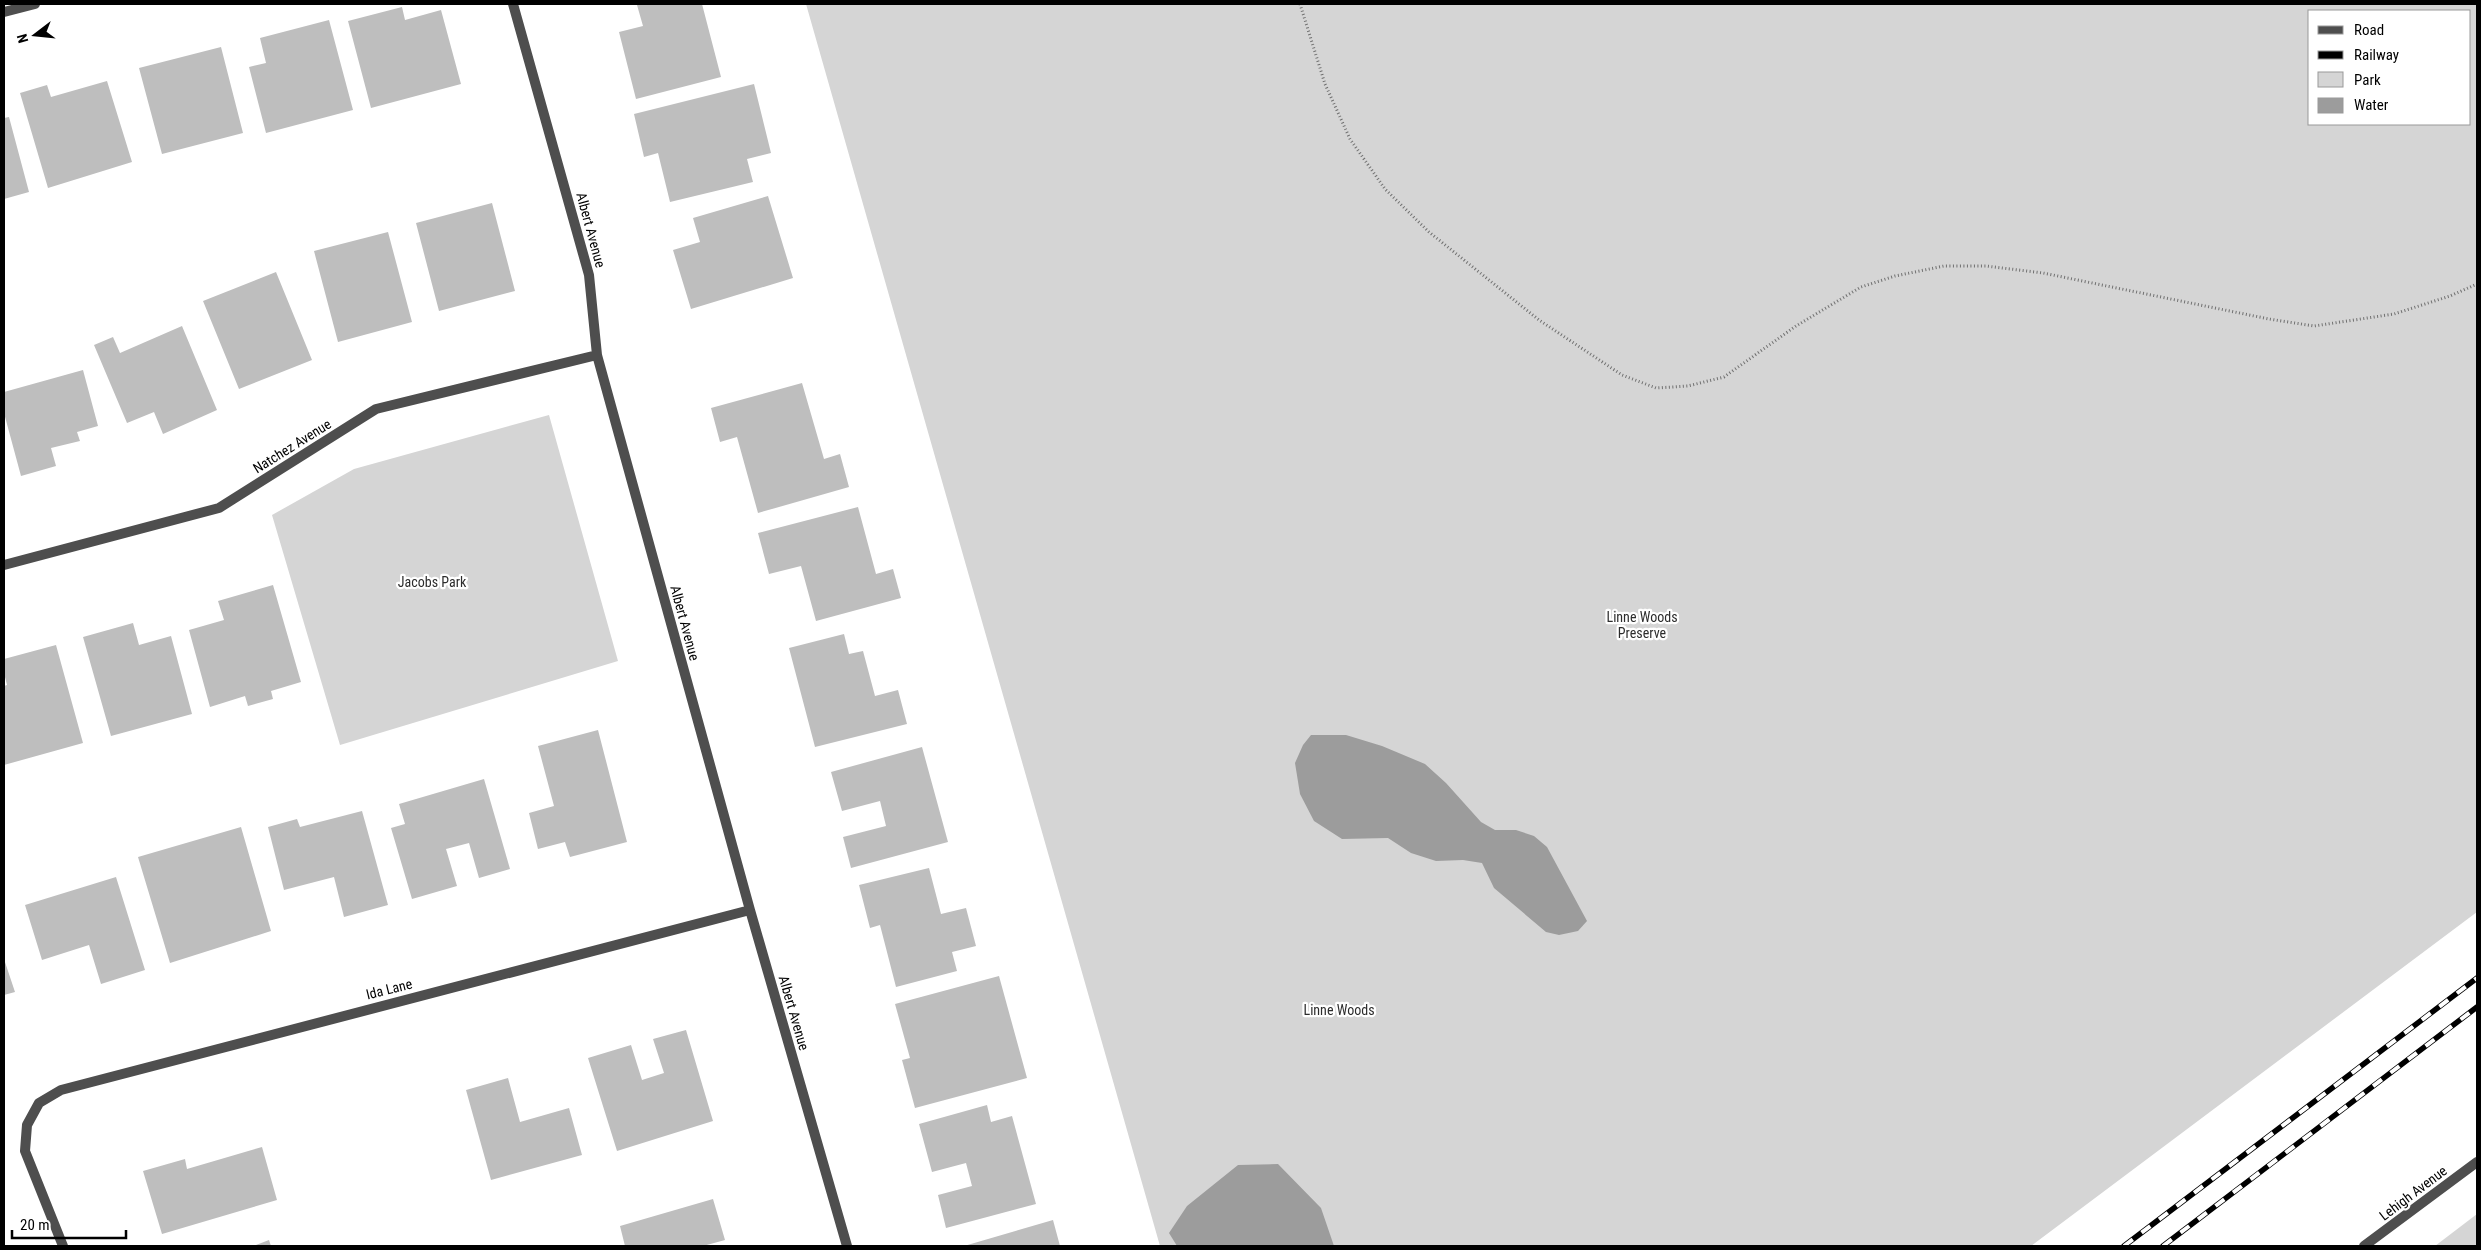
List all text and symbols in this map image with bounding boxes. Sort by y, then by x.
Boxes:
north arrow [10,10,60,60]
legend [2308,10,2471,125]
text: Road [2354,21,2384,39]
text: N [14,32,31,45]
text: Railway [2354,46,2399,64]
text: Park [2354,71,2381,89]
text: Water [2354,96,2389,114]
street label: Albert Avenue [573,191,609,270]
street label: Natchez Avenue [250,415,334,476]
park label: Jacobs Park [398,574,467,590]
street label: Albert Avenue [667,584,703,663]
park label: Linne Woods Preserve [1606,609,1678,641]
street label: Albert Avenue [776,974,812,1053]
street label: Ida Lane [364,975,414,1002]
park label: Linne Woods [1303,1002,1375,1018]
street label: Lehigh Avenue [2376,1162,2450,1224]
scale bar [12,1208,126,1240]
text: 20 m [20,1216,50,1234]

